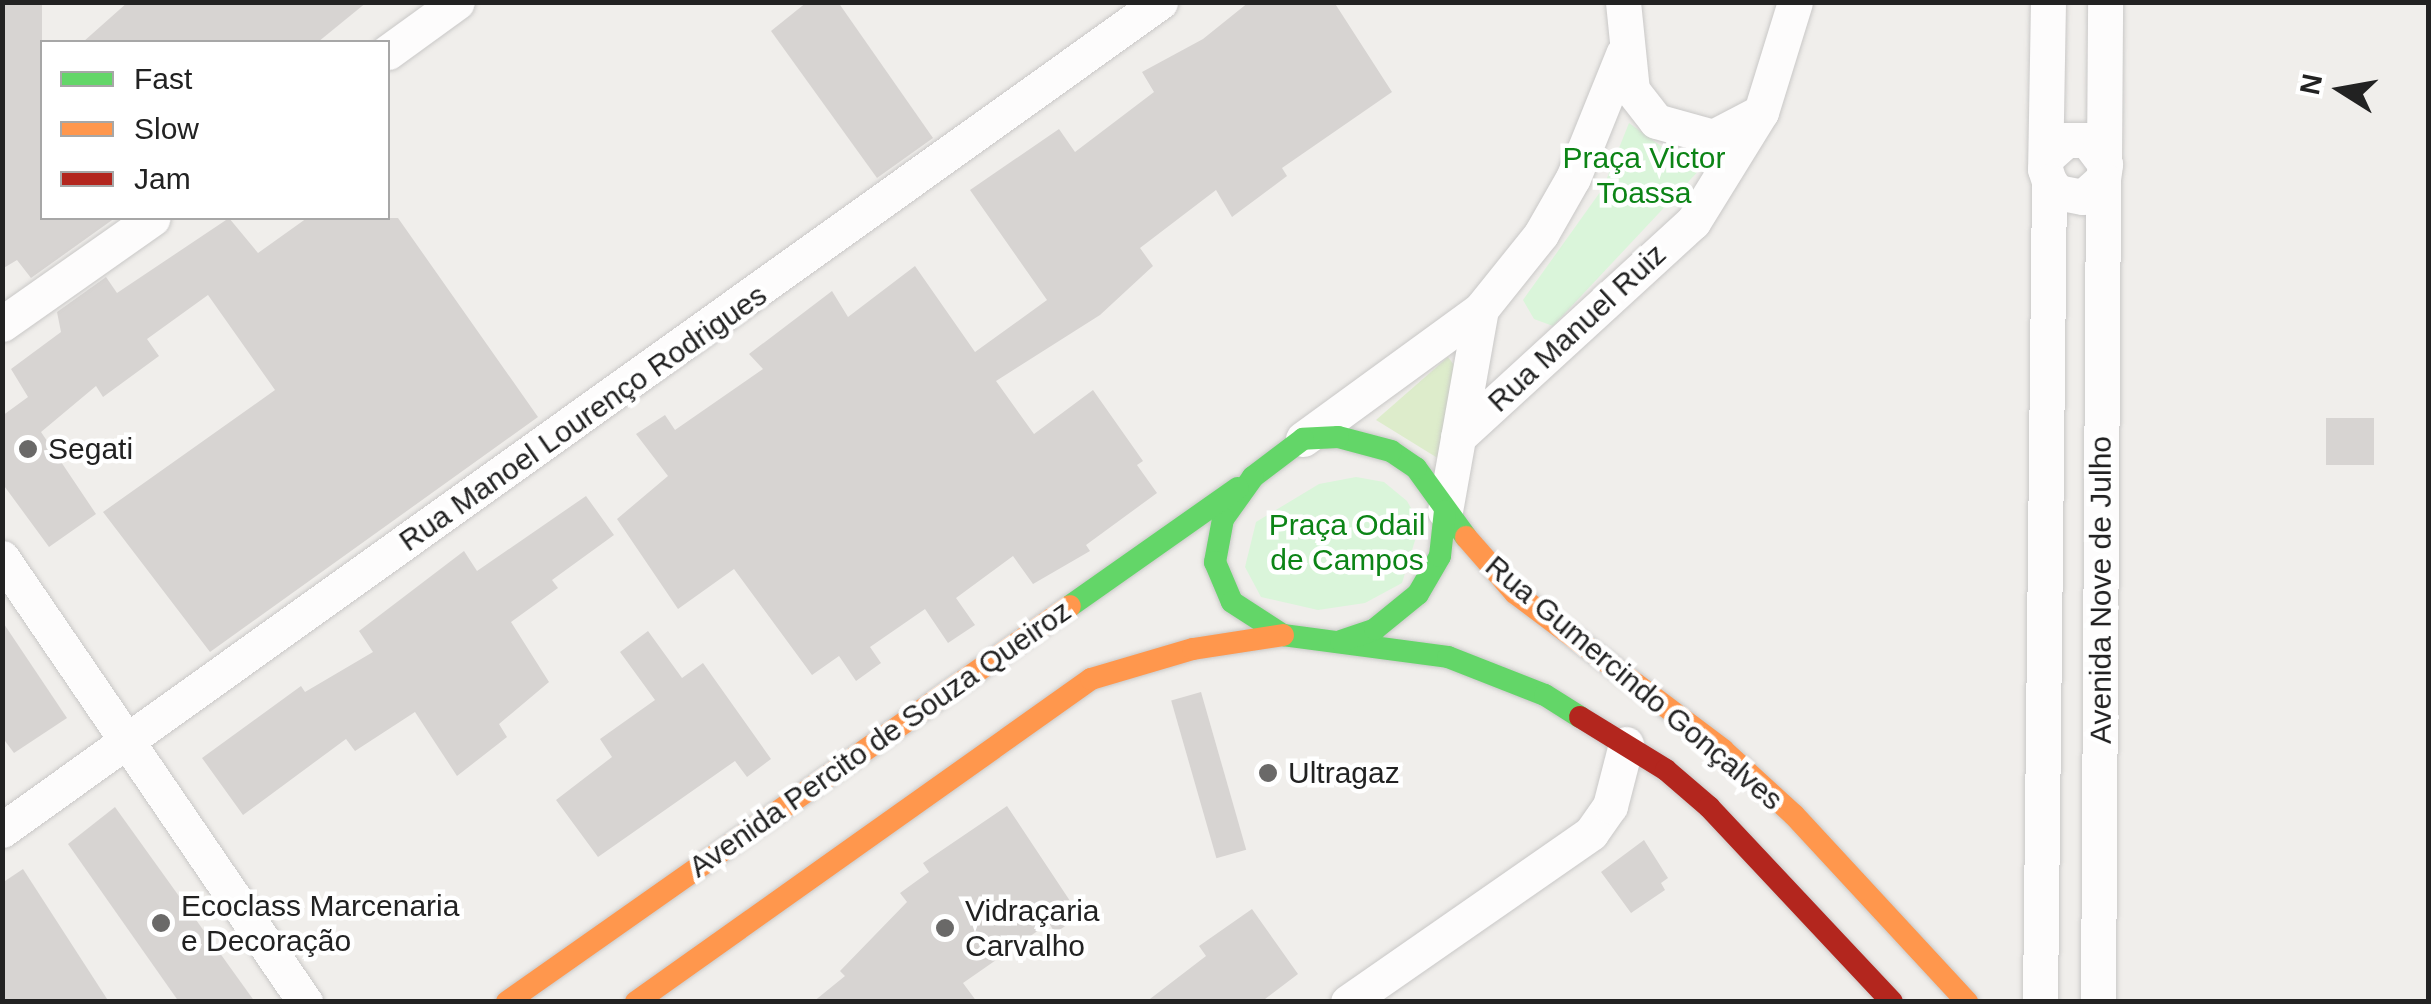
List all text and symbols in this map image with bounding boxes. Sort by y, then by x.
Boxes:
legend [40,40,390,220]
north arrow [2291,40,2391,140]
text: Fast [134,62,192,95]
text: N [2294,71,2328,97]
text: Slow [134,112,199,145]
park label: Praça Victor Toassa [1563,140,1725,210]
text: Jam [134,162,191,195]
street label: Rua Manuel Ruiz [1481,236,1673,420]
street label: Rua Manoel Lourenço Rodrigues [392,277,774,559]
place label: Segati [48,431,133,467]
street label: Avenida Nove de Julho [2083,436,2119,744]
marker: Segati [17,438,39,460]
park label: Praça Odail de Campos [1269,507,1425,578]
street label: Rua Gumercindo Gonçalves [1478,548,1790,818]
street label: Avenida Percito de Souza Queiroz [682,593,1078,885]
place label: Ultragaz [1288,755,1400,791]
marker: Ultragaz [1257,762,1279,784]
place label: Ecoclass Marcenaria e Decoração [181,888,459,958]
place label: Vidraçaria Carvalho [965,893,1100,964]
marker: Ecoclass Marcenaria e Decoração [150,912,172,934]
marker: Vidraçaria Carvalho [934,917,956,939]

